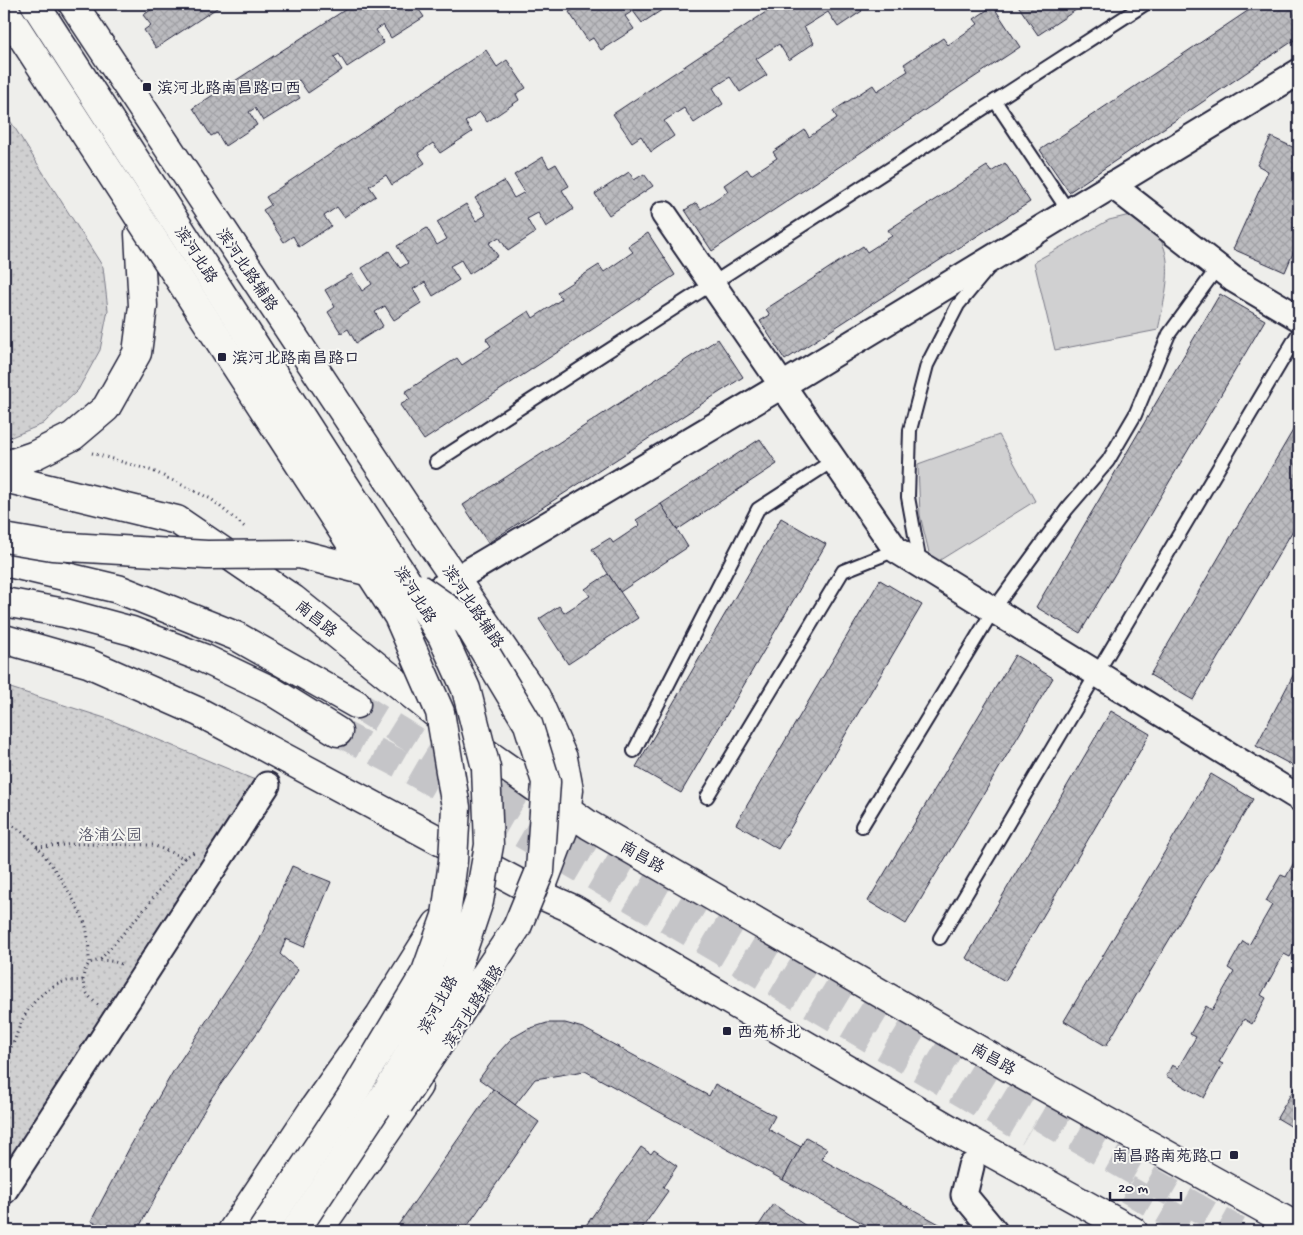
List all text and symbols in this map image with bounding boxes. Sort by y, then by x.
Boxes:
place label: 滨河北路南昌路口西 [157,79,301,100]
marker: 滨河北路南昌路口西 [141,81,153,93]
street label: 滨河北路 [169,223,221,288]
street label: 滨河北路辅路 [210,225,281,316]
place label: 滨河北路南昌路口 [232,349,360,370]
marker: 滨河北路南昌路口 [216,351,228,363]
street label: 滨河北路辅路 [436,562,507,653]
street label: 滨河北路 [388,563,440,628]
street label: 南昌路 [290,597,341,643]
park label: 洛浦公园 [78,826,142,847]
street label: 南昌路 [616,837,668,879]
street label: 滨河北路辅路 [439,961,509,1053]
street label: 滨河北路 [414,972,464,1038]
place label: 西苑桥北 [737,1024,801,1044]
marker: 西苑桥北 [721,1025,733,1037]
street label: 南昌路 [967,1039,1019,1081]
place label: 南昌路南苑路口 [1112,1147,1224,1168]
marker: 南昌路南苑路口 [1228,1149,1240,1161]
scale bar [1110,1170,1182,1202]
text: 20 m [1118,1180,1148,1198]

